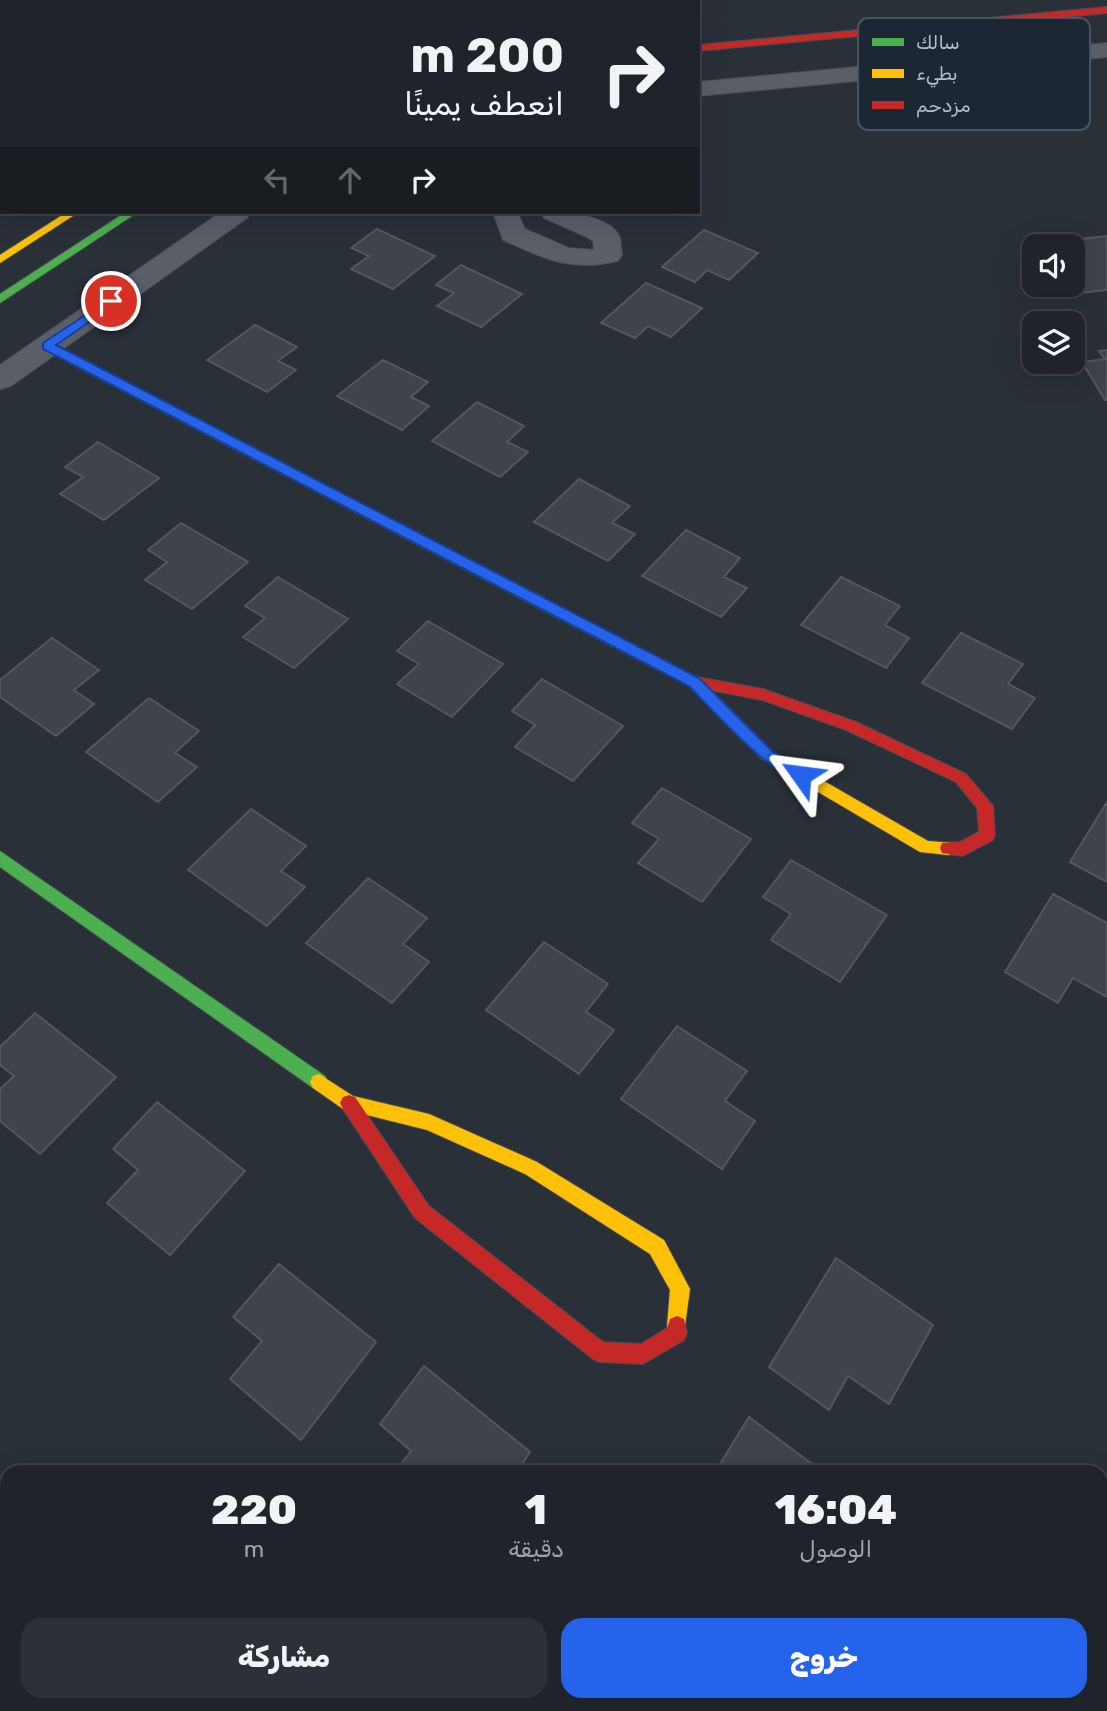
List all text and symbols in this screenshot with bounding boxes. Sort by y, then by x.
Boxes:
legend [858,18,1090,130]
text: 200 m [410,26,564,84]
icon: right [588,28,679,119]
text: سالك [916,31,960,54]
text: بطيء [916,62,958,88]
text: انعطف يمينًا [404,85,564,123]
text: مزدحم [916,94,971,118]
icon: left [258,161,296,199]
icon: ahead [331,161,369,199]
icon: right [404,161,442,199]
map controls [1022,234,1085,374]
button: sound [1022,234,1085,297]
pin [81,271,141,331]
icon: arrive [92,282,130,320]
button: layers [1022,311,1085,374]
position arrow [764,738,838,812]
text: 220 [211,1485,297,1535]
text: 1 [525,1485,547,1535]
text: 16:04 [775,1485,897,1535]
text: m [244,1535,264,1563]
text: دقيقة [508,1535,564,1563]
text: الوصول [800,1535,872,1563]
button: مشاركة [21,1618,547,1698]
button: خروج [561,1618,1087,1698]

